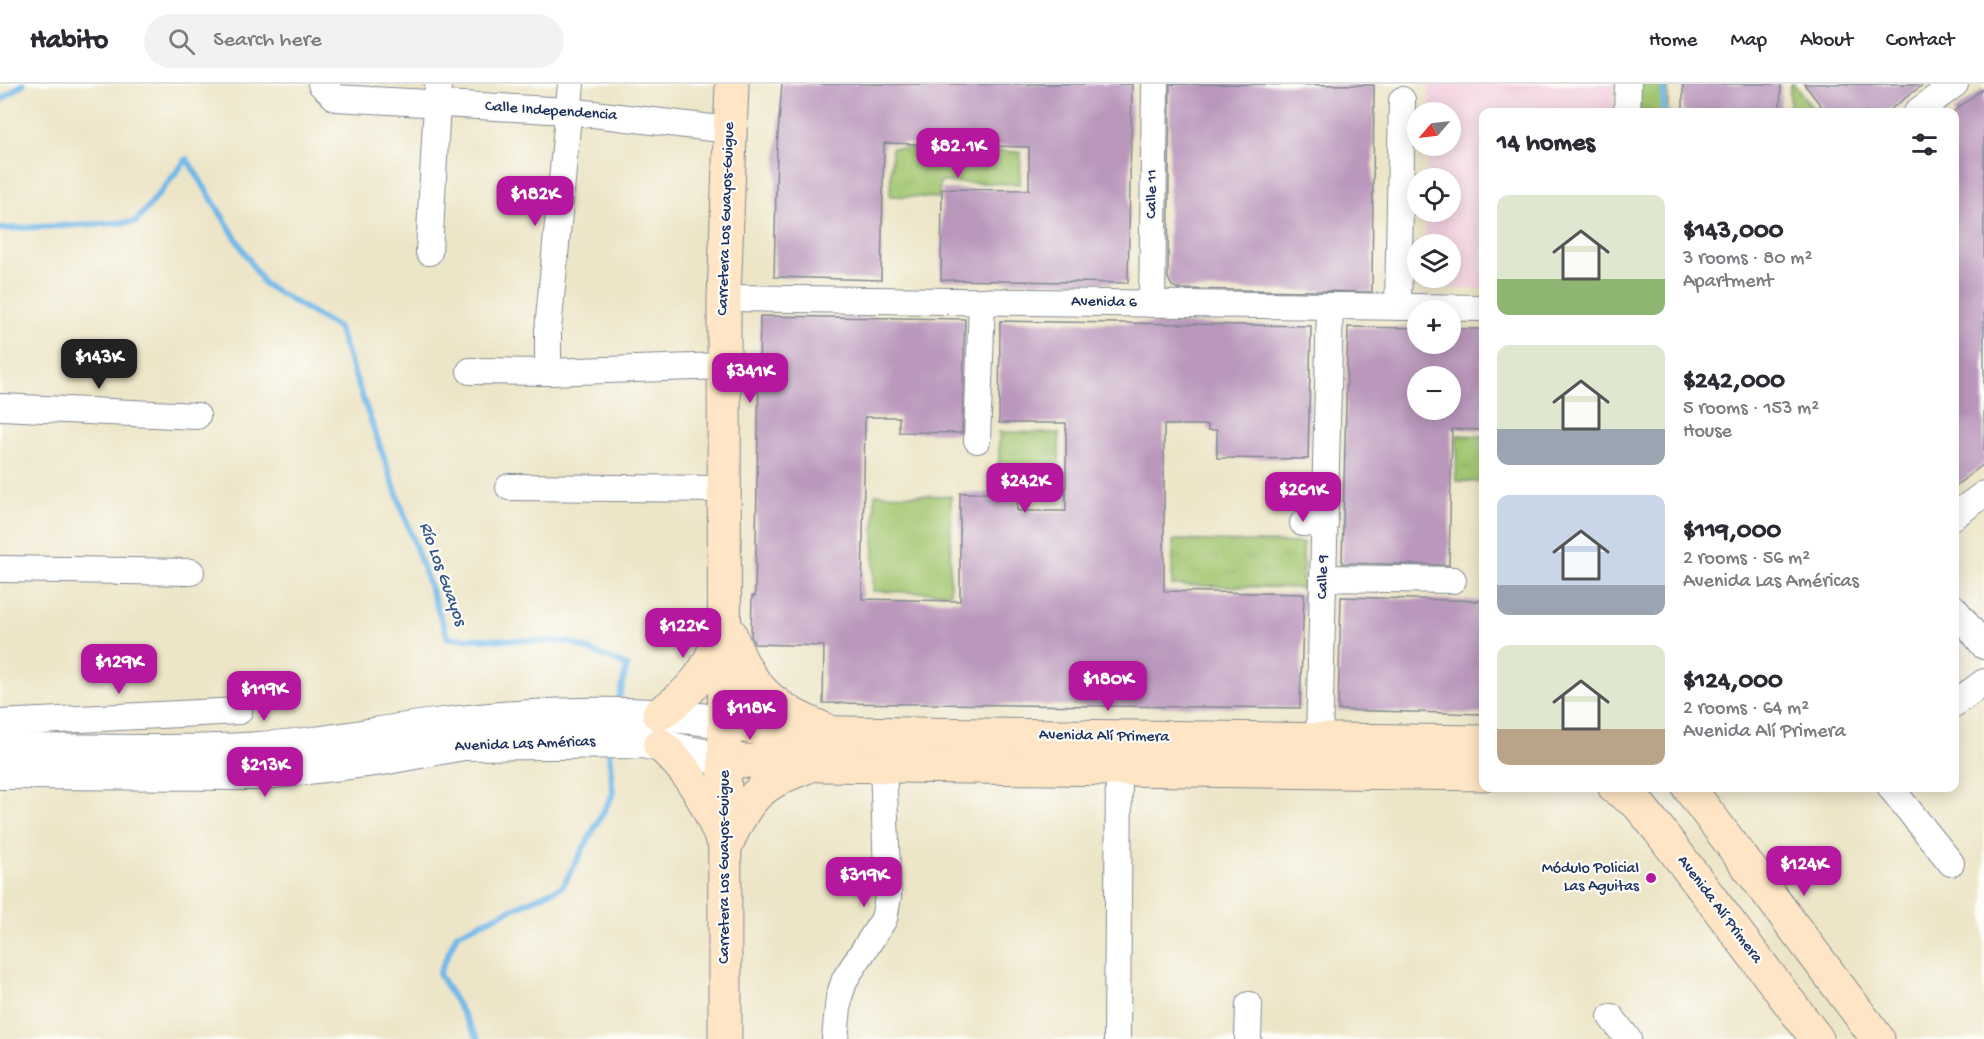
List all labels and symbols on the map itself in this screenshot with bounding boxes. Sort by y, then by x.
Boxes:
street label: Calle Independencia [484,98,619,126]
north arrow [1407,102,1461,156]
street label: Carretera Los Guayos-Guigue [714,121,740,316]
pin: $82.1K [909,128,1007,179]
street label: Calle 11 [1143,169,1163,219]
pin: $182K [493,176,577,227]
street label: Avenida 6 [1071,293,1138,313]
pin: $143K [57,339,141,390]
pin: $341K [708,353,792,404]
pin: $242K [983,463,1067,514]
pin: $261K [1261,472,1345,523]
water label: Río Los Guayos [414,519,471,631]
street label: Calle 9 [1314,555,1334,599]
pin: $122K [641,608,725,659]
pin: $129K [77,644,161,695]
pin: $180K [1066,661,1150,712]
pin: $119K [222,671,306,722]
pin: $118K [708,690,792,741]
street label: Avenida Alí Primera [1039,726,1170,748]
street label: Avenida Las Américas [454,733,597,757]
pin: $213K [223,747,307,798]
street label: Carretera Los Guayos-Guigue [716,769,735,964]
pin: $124K [1762,846,1846,897]
street label: Avenida Alí Primera [1672,852,1766,969]
pin: $319K [822,857,906,908]
place label: Módulo Policial Las Aguitas [1542,860,1640,897]
marker: Módulo Policial Las Aguitas [1644,871,1658,885]

